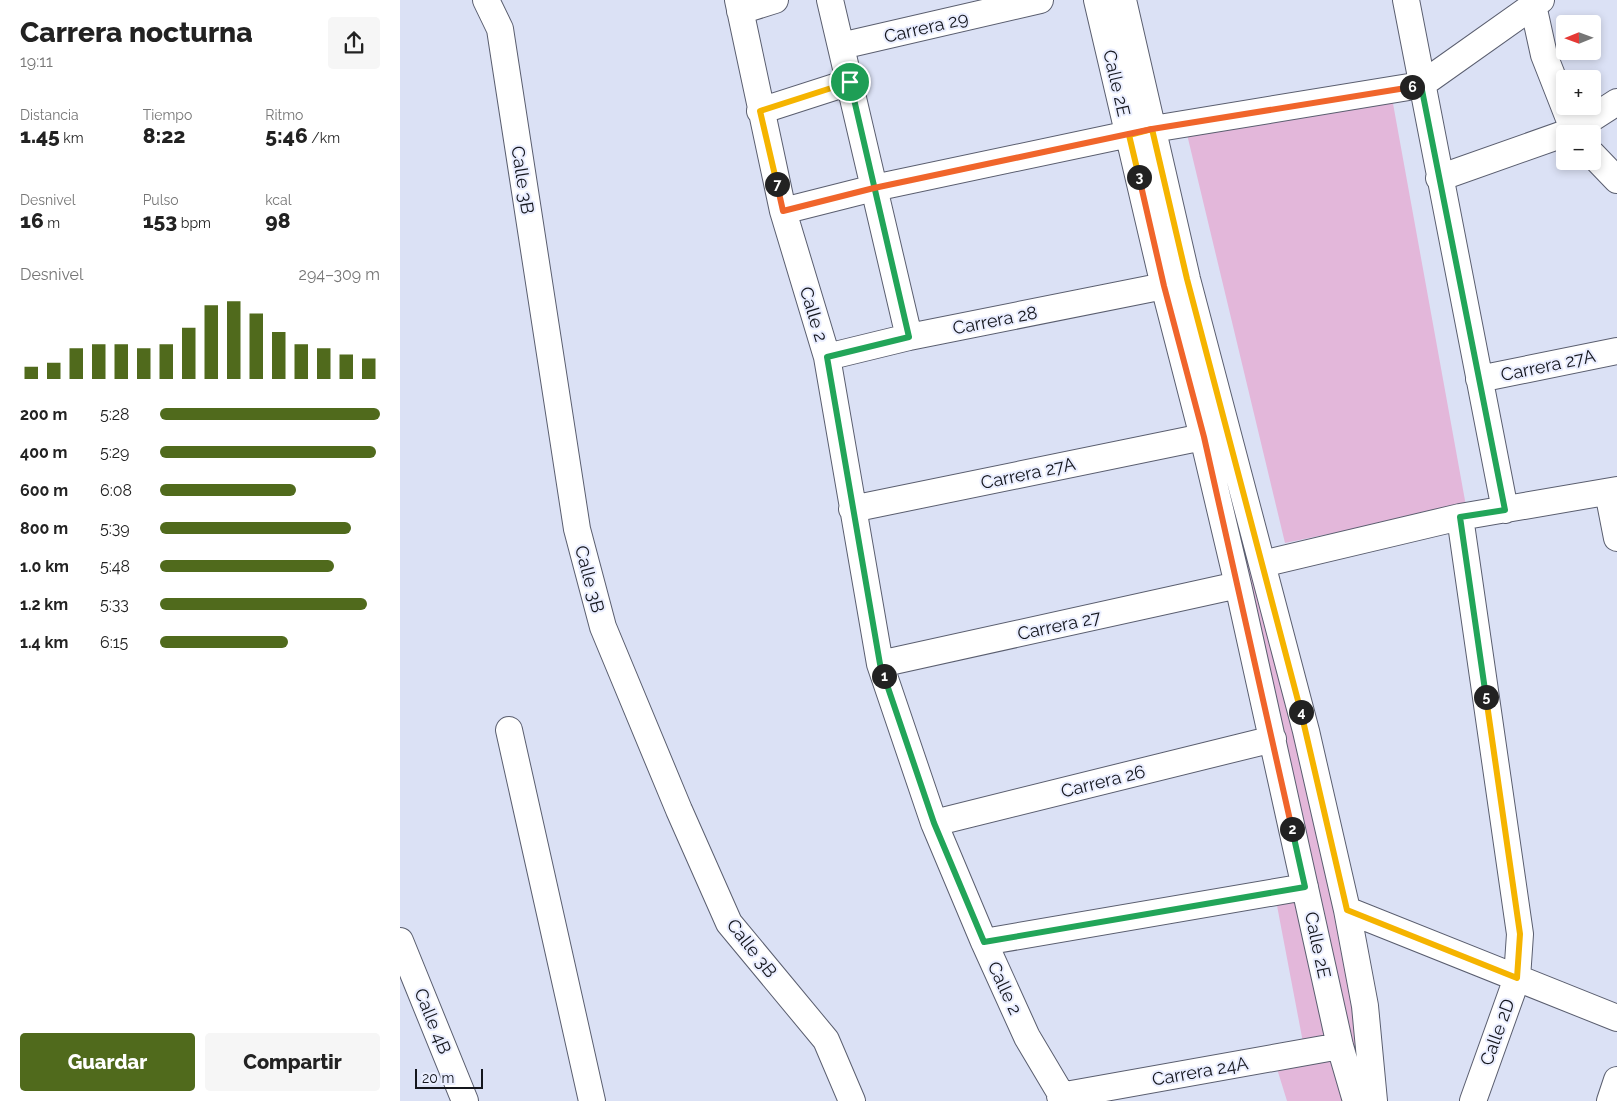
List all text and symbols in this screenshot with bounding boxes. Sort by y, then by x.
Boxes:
street label: Carrera 29 [882,7,970,47]
north arrow [1556,15,1601,60]
map controls [1556,15,1601,170]
text: Carrera nocturna [20,16,253,49]
button: share [328,17,380,69]
street label: Calle 2E [1099,48,1135,118]
text: 19:11 [20,52,53,71]
pin [829,61,871,103]
icon: arrive [836,68,864,96]
button: + [1556,70,1601,115]
pin: 6 [1400,74,1424,100]
text: 6 [1408,79,1417,95]
text: Distancia [20,107,79,123]
text: Tiempo [143,107,192,123]
text: Ritmo [265,107,303,123]
text: 1.45 [20,123,60,148]
text: 8:22 [143,123,186,148]
text: 5:46 [265,123,308,148]
button: − [1556,125,1601,170]
text: km [60,130,84,146]
text: /km [308,130,340,146]
street label: Calle 3B [507,144,539,216]
pin: 3 [1126,164,1152,190]
text: 3 [1136,169,1143,185]
pin: 7 [764,172,790,196]
text: 7 [774,176,781,192]
text: Desnivel [20,192,75,208]
text: Pulso [143,192,179,208]
text: kcal [265,192,292,208]
text: 16 [20,208,44,233]
text: 153 [143,208,177,233]
text: 98 [265,208,290,233]
text: m [44,215,60,231]
text: bpm [177,215,211,231]
text: Desnivel [20,265,83,284]
text: 294–309 m [299,265,380,284]
street label: Calle 2 [796,284,832,344]
street label: Carrera 28 [951,302,1039,338]
street label: Carrera 27A [1499,345,1597,385]
text: 200 m [20,405,67,424]
text: 5:28 [100,405,130,424]
text: 400 m [20,443,68,462]
text: 5:29 [100,443,129,462]
street label: Carrera 27A [979,453,1077,493]
text: 600 m [20,481,68,500]
text: 6:08 [100,481,132,500]
text: 800 m [20,519,68,538]
text: 5:39 [100,519,130,538]
street label: Calle 3B [571,543,609,615]
text: 1.0 km [20,557,69,576]
text: 5:48 [100,557,130,576]
text: 1.2 km [20,595,68,614]
text: 5:33 [100,595,129,614]
street label: Carrera 27 [1015,606,1103,644]
text: 1.4 km [20,633,68,652]
text: 6:15 [100,633,128,652]
pin: 1 [872,664,896,688]
text: 1 [881,668,888,684]
pin: 5 [1474,684,1498,710]
text: 5 [1483,689,1490,705]
pin: 4 [1288,700,1314,724]
text: 4 [1298,704,1306,720]
street label: Carrera 26 [1059,760,1147,802]
pin: 2 [1280,816,1304,842]
text: 2 [1289,821,1296,837]
street label: Calle 2E [1301,910,1335,980]
street label: Calle 3B [723,914,781,982]
street label: Calle 2 [984,958,1026,1018]
street label: Calle 4B [410,985,456,1057]
street label: Calle 2D [1475,996,1519,1068]
button: Guardar [20,1033,195,1091]
button: Compartir [205,1033,380,1091]
street label: Carrera 24A [1150,1052,1250,1090]
scale bar [415,1066,482,1089]
text: 20 m [422,1070,454,1086]

